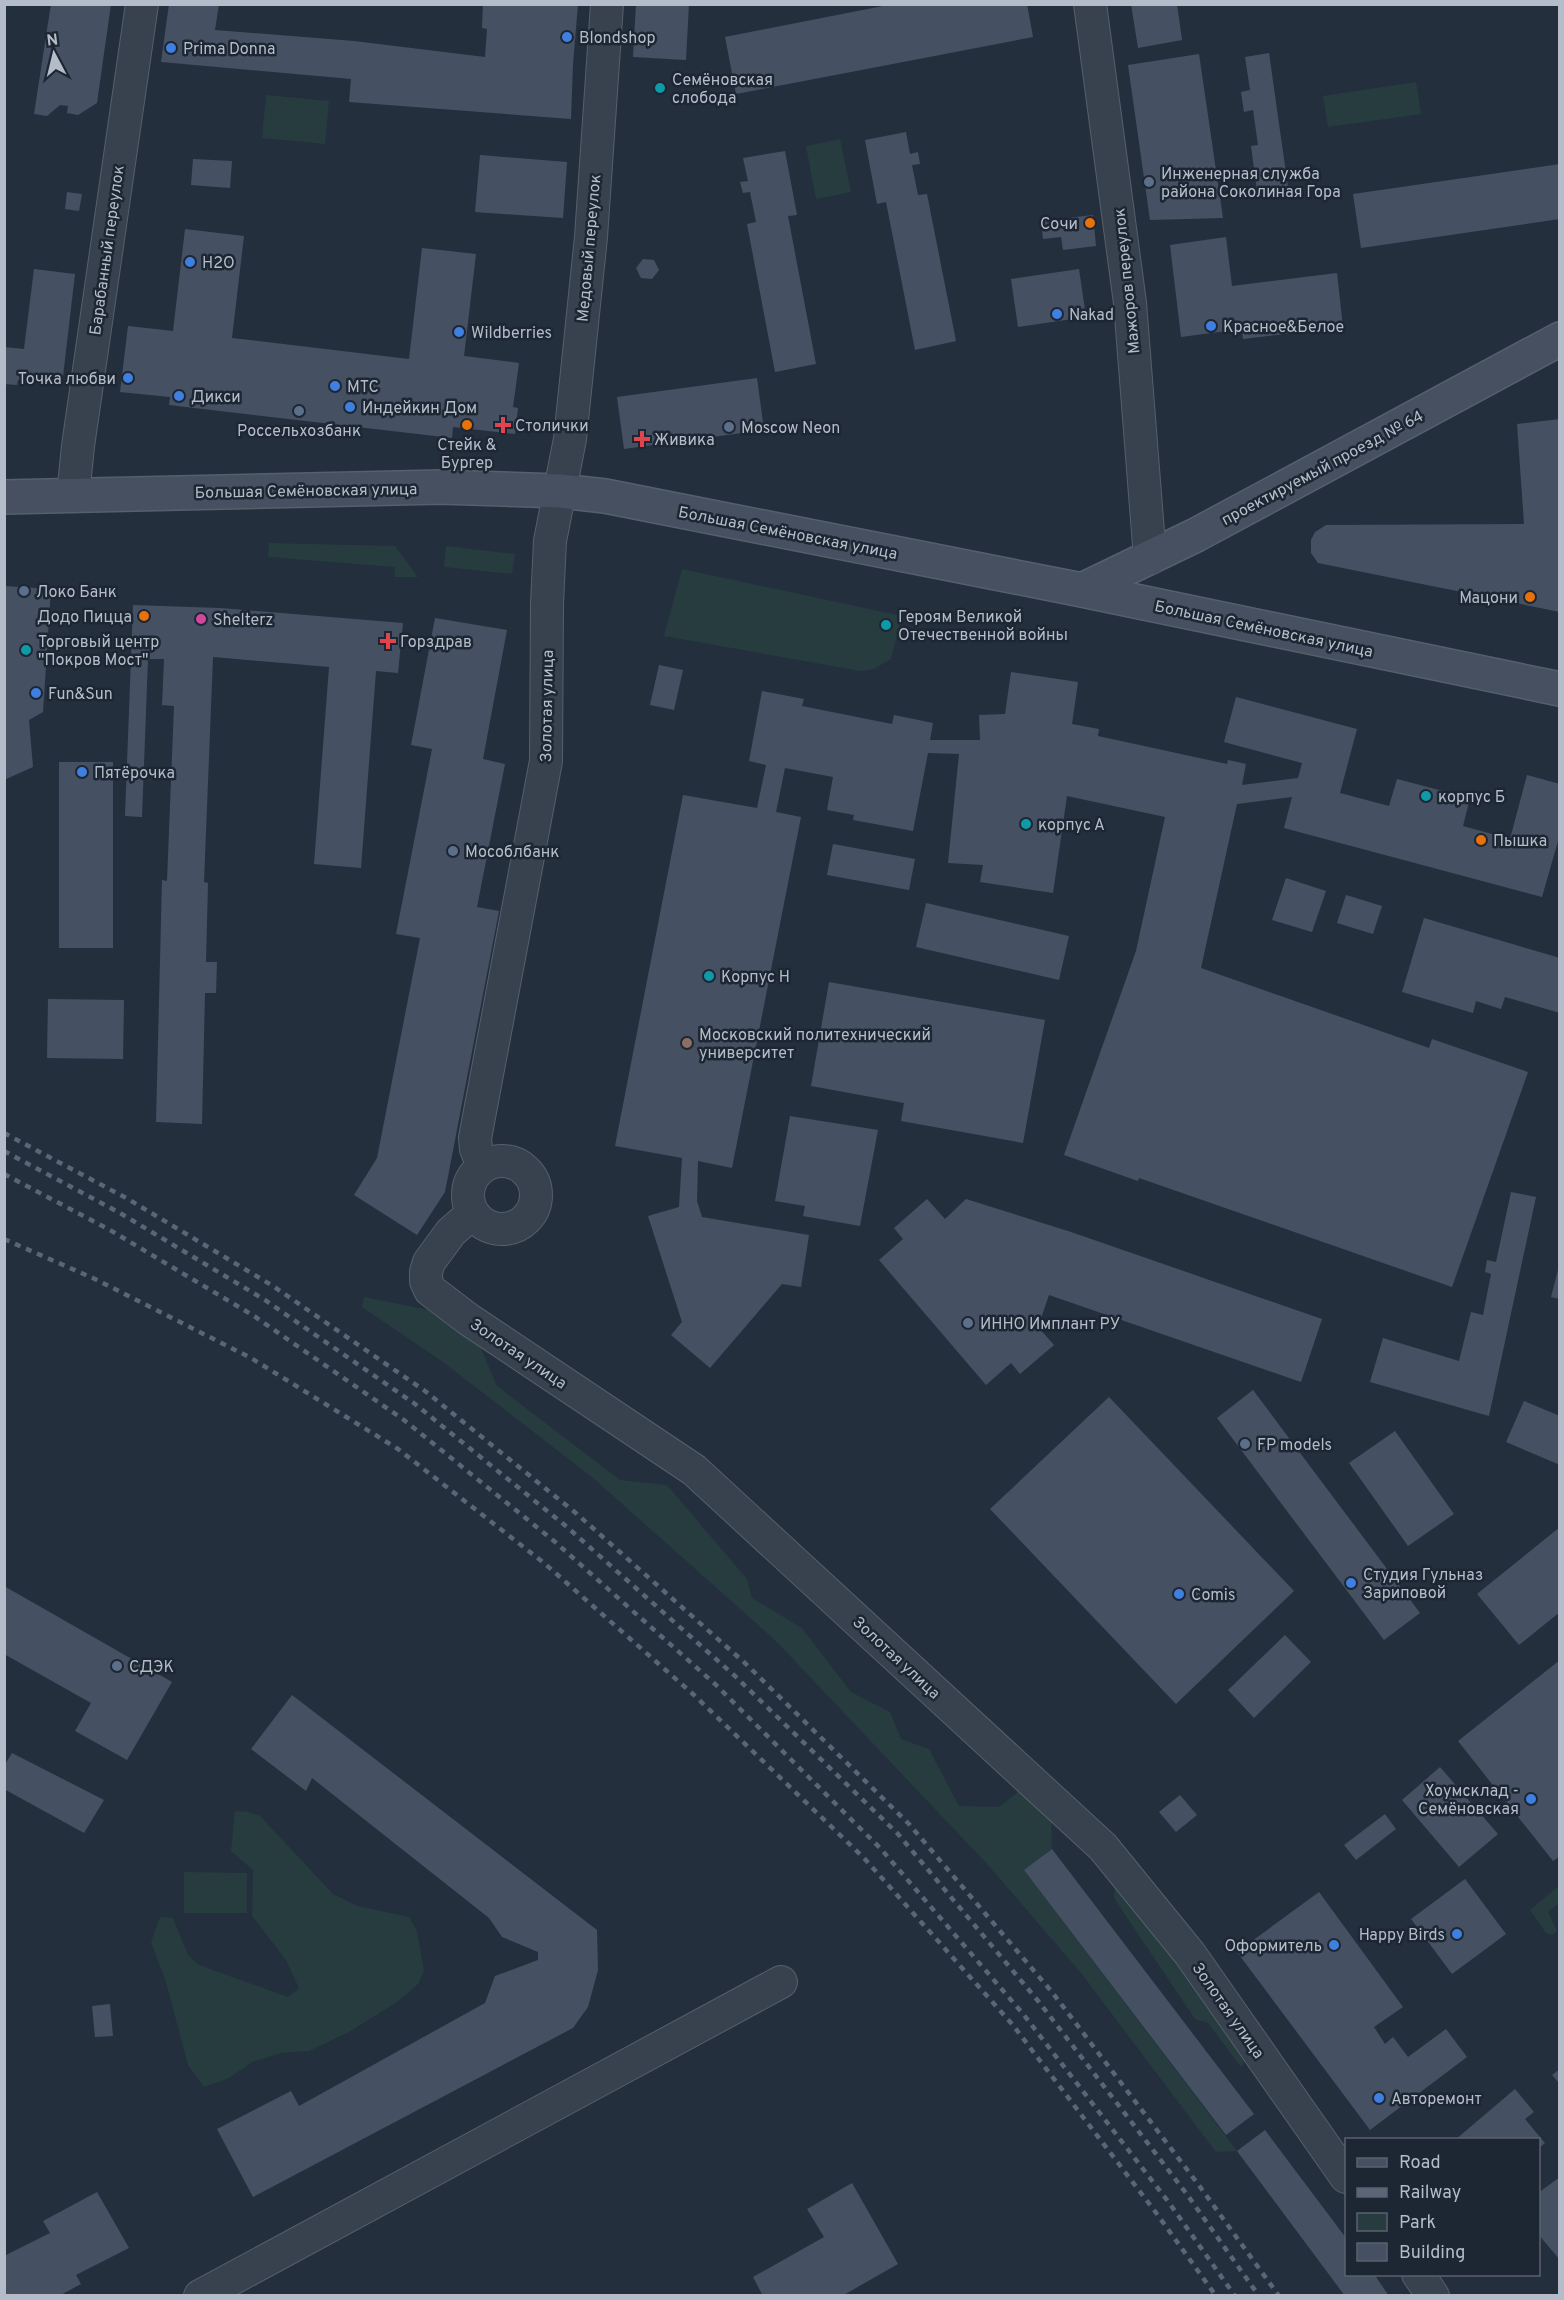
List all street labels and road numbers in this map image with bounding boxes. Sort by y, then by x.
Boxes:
street label: Барабанный переулок [86,164,130,337]
street label: Медовый переулок [574,174,606,323]
street label: Мажоров переулок [1110,207,1146,355]
street label: проектируемый проезд № 64 [1218,407,1428,531]
street label: Большая Семёновская улица [194,480,418,504]
street label: Большая Семёновская улица [676,503,899,565]
street label: Большая Семёновская улица [1152,597,1375,663]
street label: Золотая улица [537,650,559,762]
street label: Золотая улица [466,1315,570,1394]
street label: Золотая улица [848,1613,944,1704]
street label: Золотая улица [1187,1959,1268,2063]

